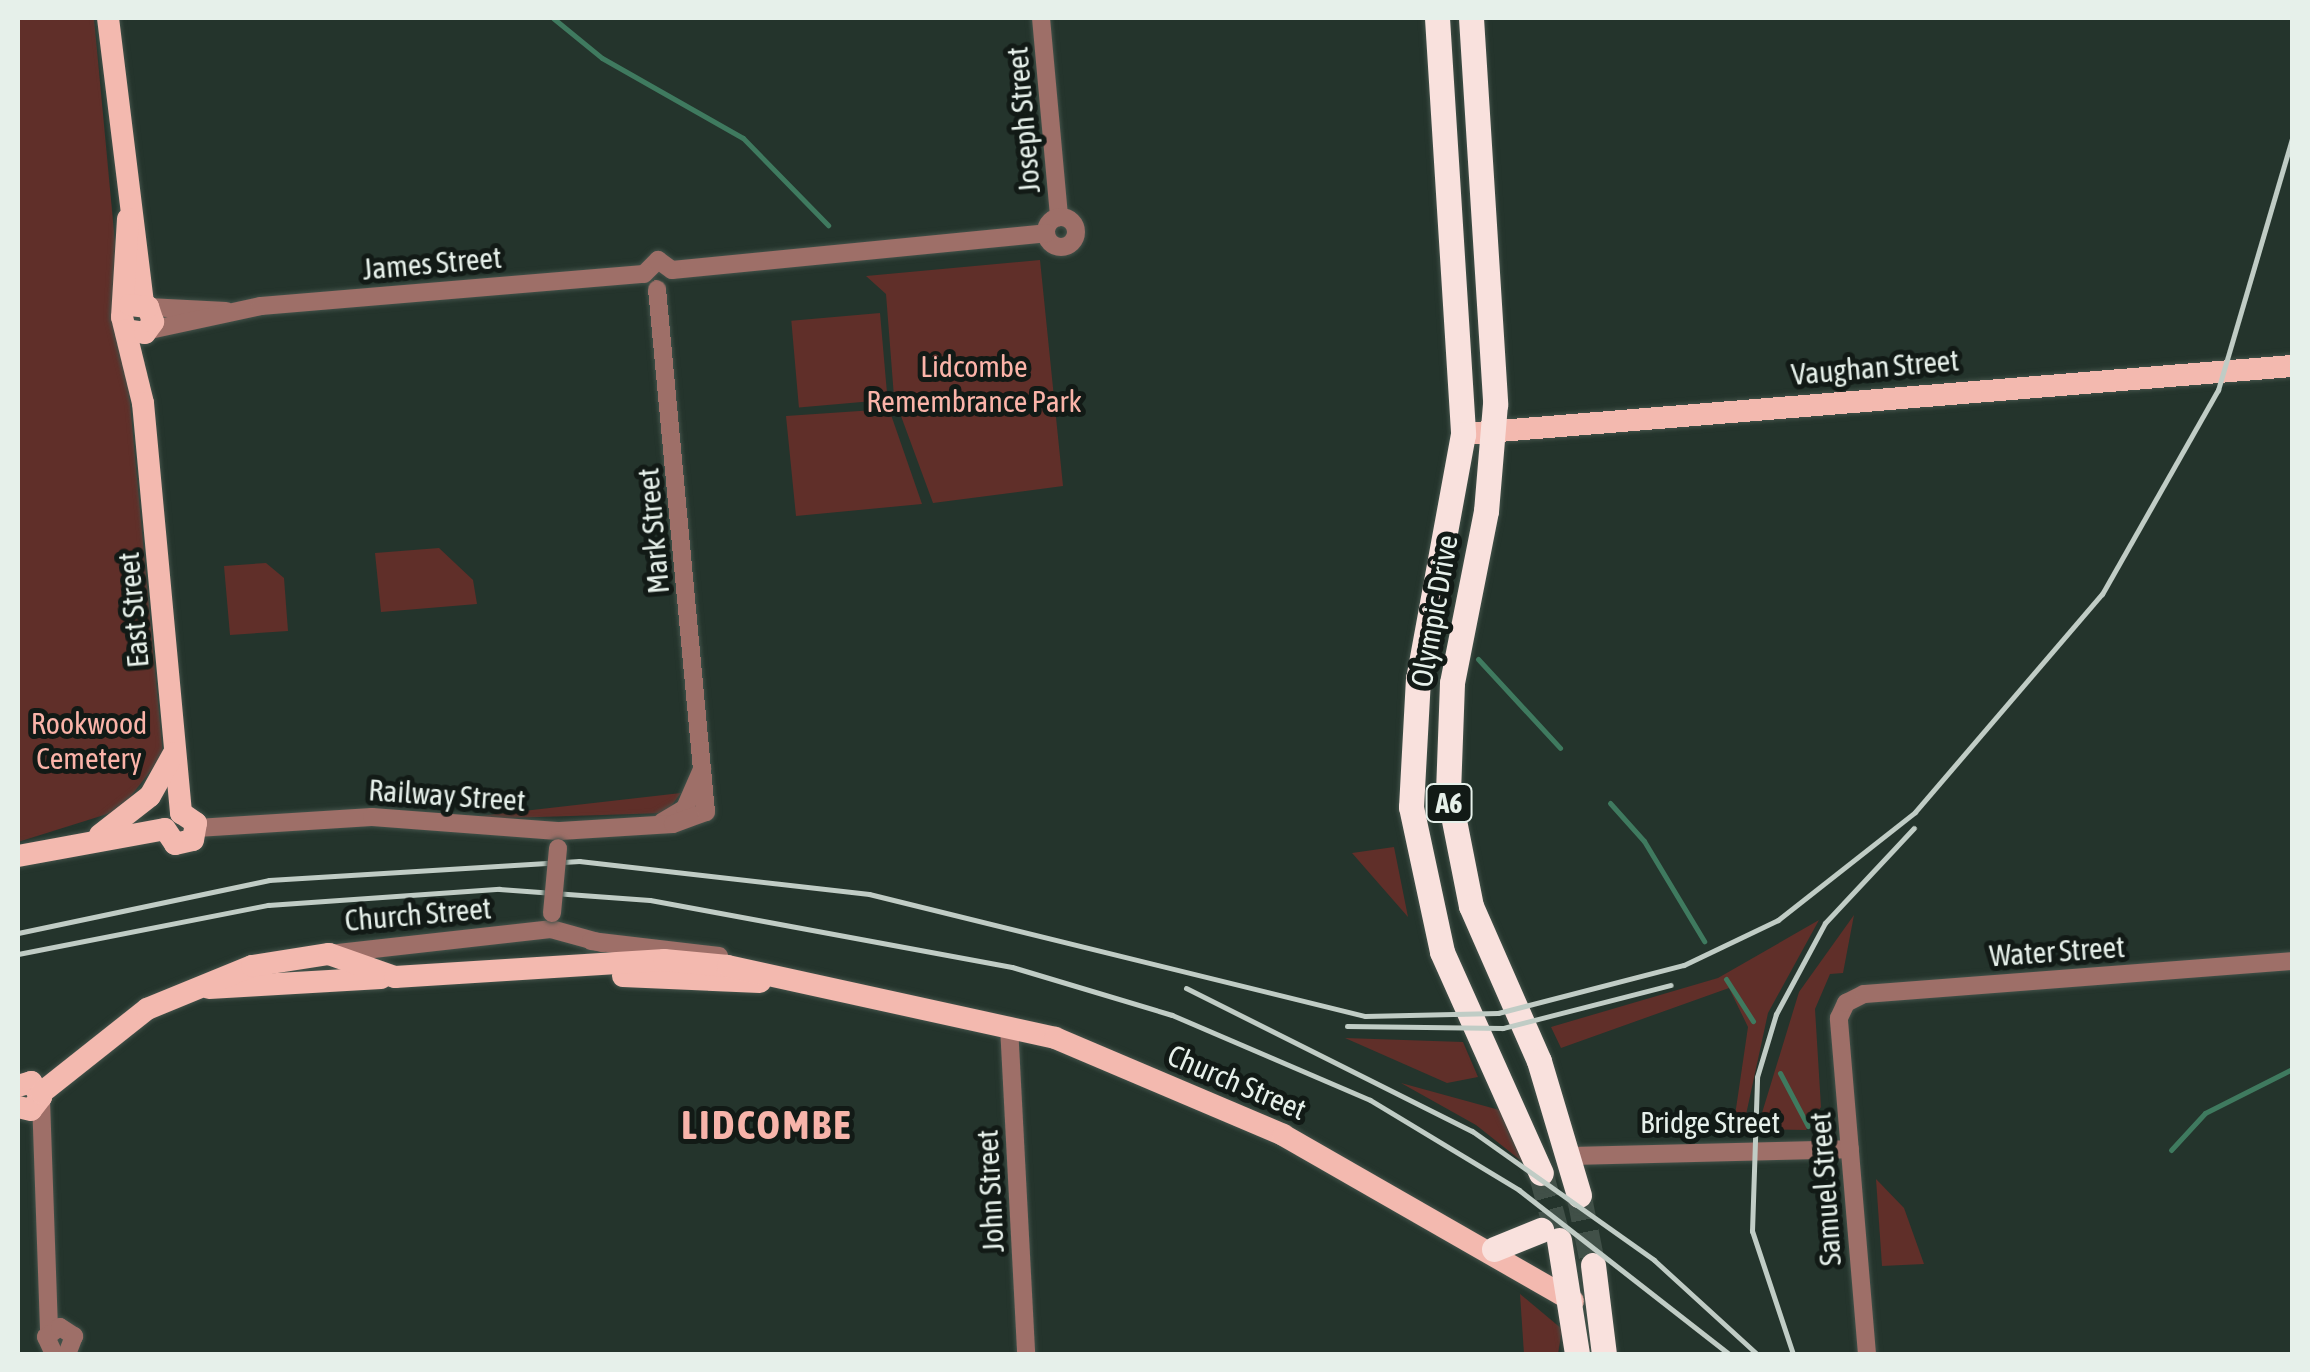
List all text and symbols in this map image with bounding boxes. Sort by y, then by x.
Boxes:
street label: Joseph Street [999,45,1047,195]
street label: James Street [361,239,503,287]
street label: Vaughan Street [1790,342,1960,392]
park label: Lidcombe Remembrance Park [866,348,1082,418]
street label: Mark Street [630,467,676,595]
street label: Olympic Drive [1403,532,1465,690]
street label: East Street [110,551,156,669]
park label: Rookwood Cemetery [31,705,147,776]
street label: Railway Street [367,772,527,818]
road number: A6 [1424,780,1474,826]
street label: Church Street [343,890,493,938]
street label: Water Street [1988,928,2126,974]
street label: Church Street [1162,1037,1312,1127]
district label: LIDCOMBE [681,1101,853,1149]
street label: Bridge Street [1640,1104,1780,1140]
street label: Samuel Street [1802,1111,1848,1267]
street label: John Street [969,1129,1011,1253]

